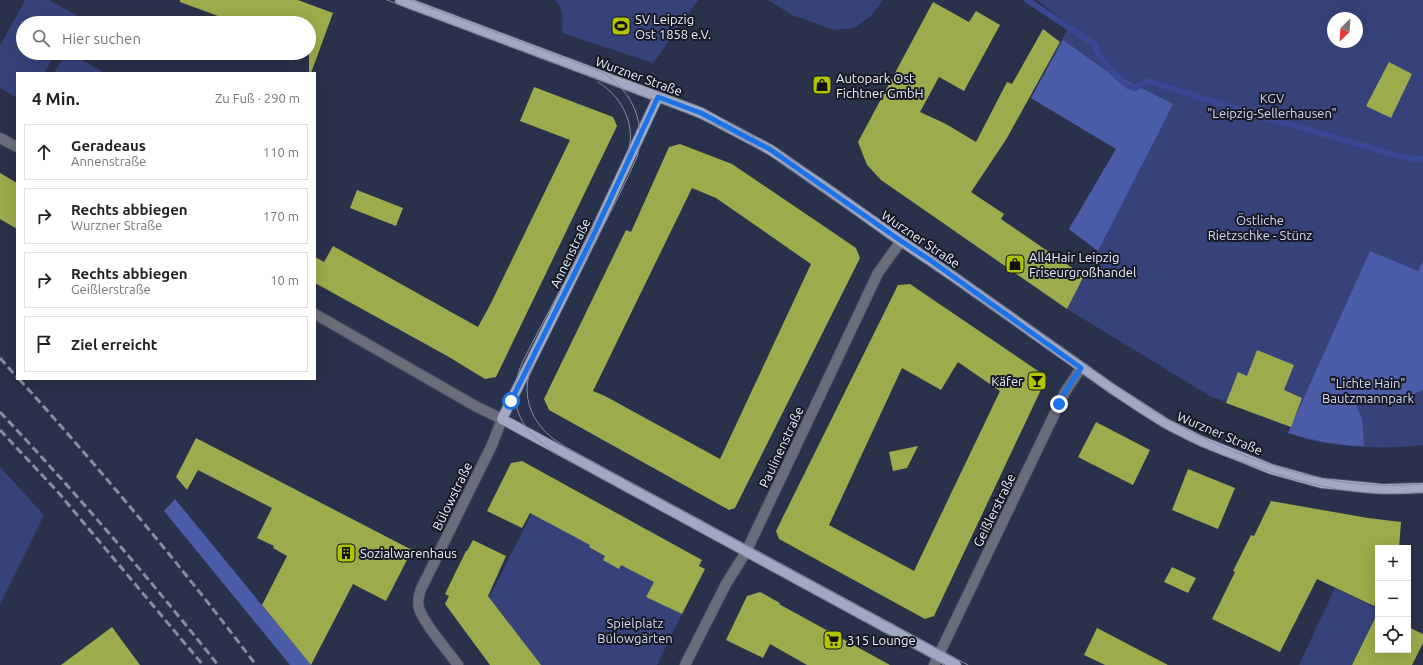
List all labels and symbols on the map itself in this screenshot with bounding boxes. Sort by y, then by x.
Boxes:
place label: SV Leipzig Ost 1858 e.V. [635,12,711,41]
north arrow [1327,12,1363,48]
sports icon: SV Leipzig Ost 1858 e.V. [610,15,632,37]
street label: Wurzner Straße [594,54,684,98]
place label: Autopark Ost Fichtner GmbH [836,71,924,100]
shop icon: Autopark Ost Fichtner GmbH [811,74,833,96]
park label: KGV "Leipzig-Sellerhausen" [1207,91,1337,120]
street label: Wurzner Straße [879,208,963,270]
park label: Östliche Rietzschke - Stünz [1208,212,1312,242]
street label: Annenstraße [547,216,593,290]
place label: All4Hair Leipzig Friseurgroßhandel [1029,250,1137,279]
shop icon: All4Hair Leipzig Friseurgroßhandel [1004,253,1026,275]
bar icon: Käfer [1026,370,1048,392]
place label: Käfer [991,374,1023,388]
park label: "Lichte Hain" Bautzmannpark [1322,376,1414,405]
route start [502,392,520,410]
route end [1050,395,1068,413]
street label: Paulinenstraße [756,404,806,490]
street label: Wurzner Straße [1175,409,1265,457]
street label: Bülowstraße [429,460,475,532]
street label: Geißlerstraße [970,471,1018,549]
building icon: Sozialwarenhaus [335,542,357,564]
place label: Sozialwarenhaus [360,546,457,560]
park label: Spielplatz Bülowgärten [597,616,673,645]
supermarket icon: 315 Lounge [822,629,844,651]
place label: 315 Lounge [847,633,916,647]

